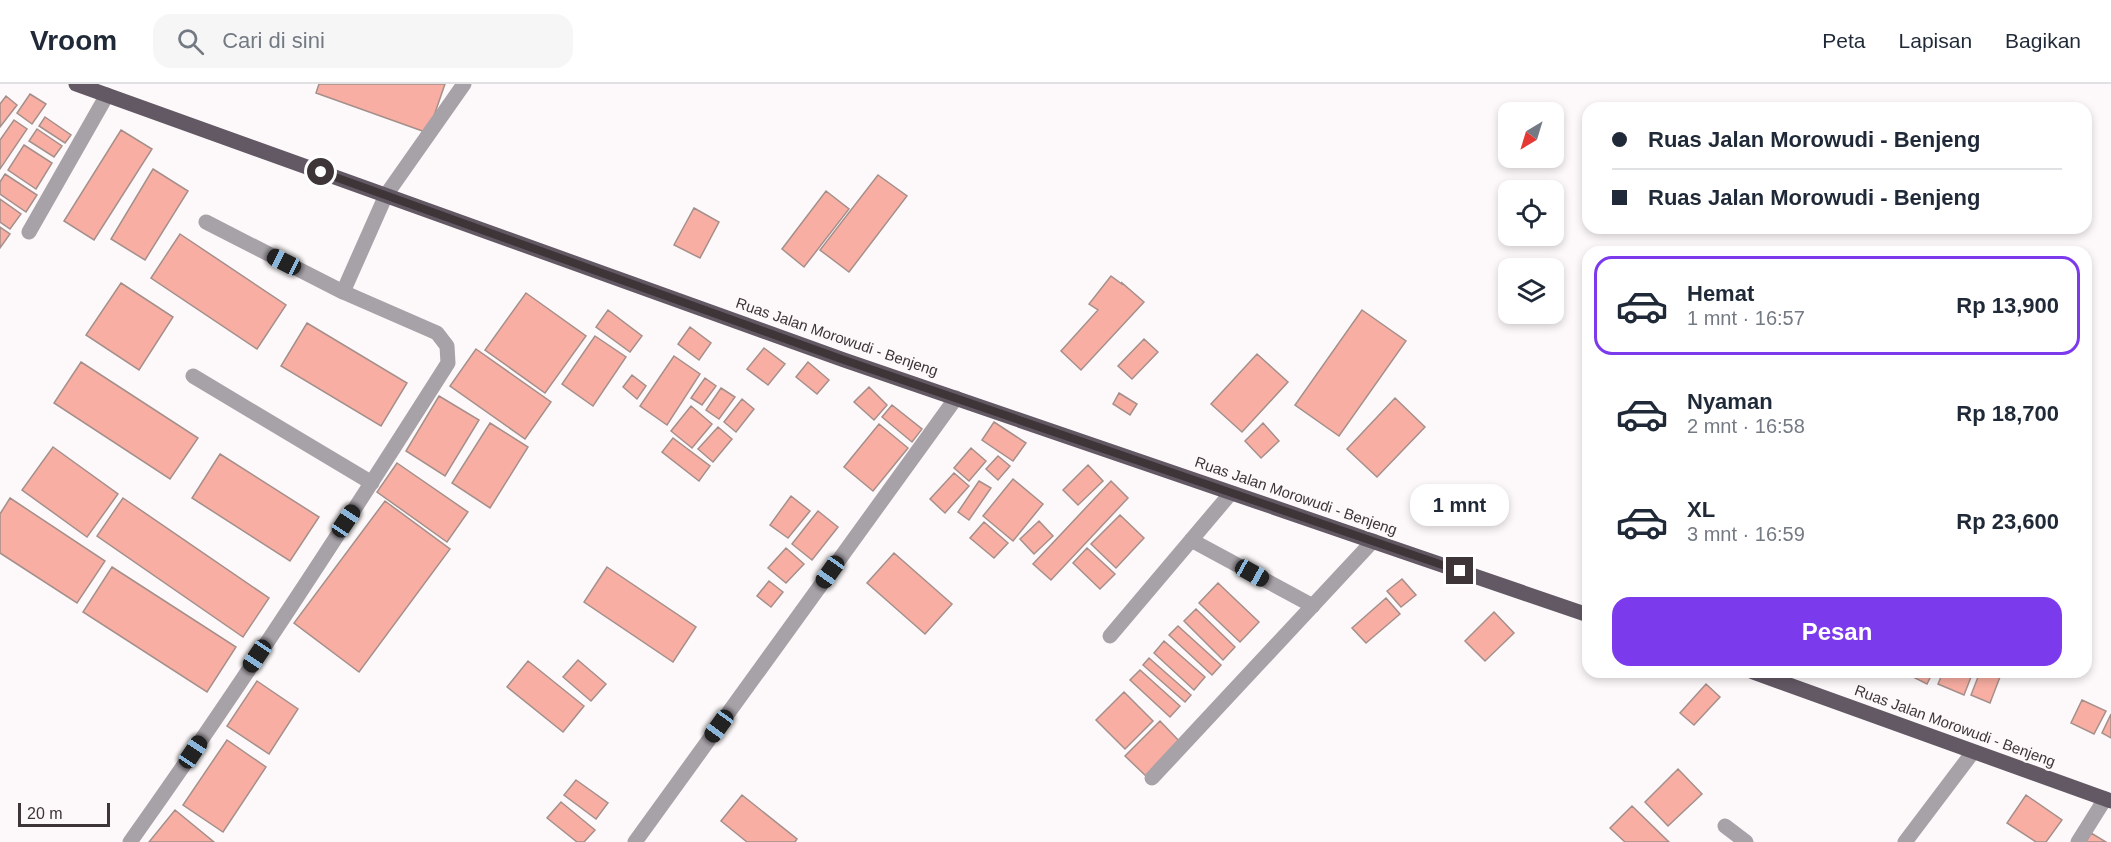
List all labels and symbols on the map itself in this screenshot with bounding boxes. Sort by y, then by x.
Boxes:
north arrow [1498,102,1564,168]
route start [307,158,334,185]
car [264,246,304,278]
street label: Ruas Jalan Morowudi - Benjeng [734,294,940,379]
street label: Ruas Jalan Morowudi - Benjeng [1193,453,1399,538]
callout: 1 mnt [1410,484,1510,526]
car [328,501,364,541]
car [812,552,848,592]
car [1232,556,1272,590]
route end [1446,557,1473,584]
car [239,636,275,676]
street label: Ruas Jalan Morowudi - Benjeng [1852,681,2058,770]
car [701,706,737,746]
car [175,732,211,772]
scale bar [18,800,110,828]

